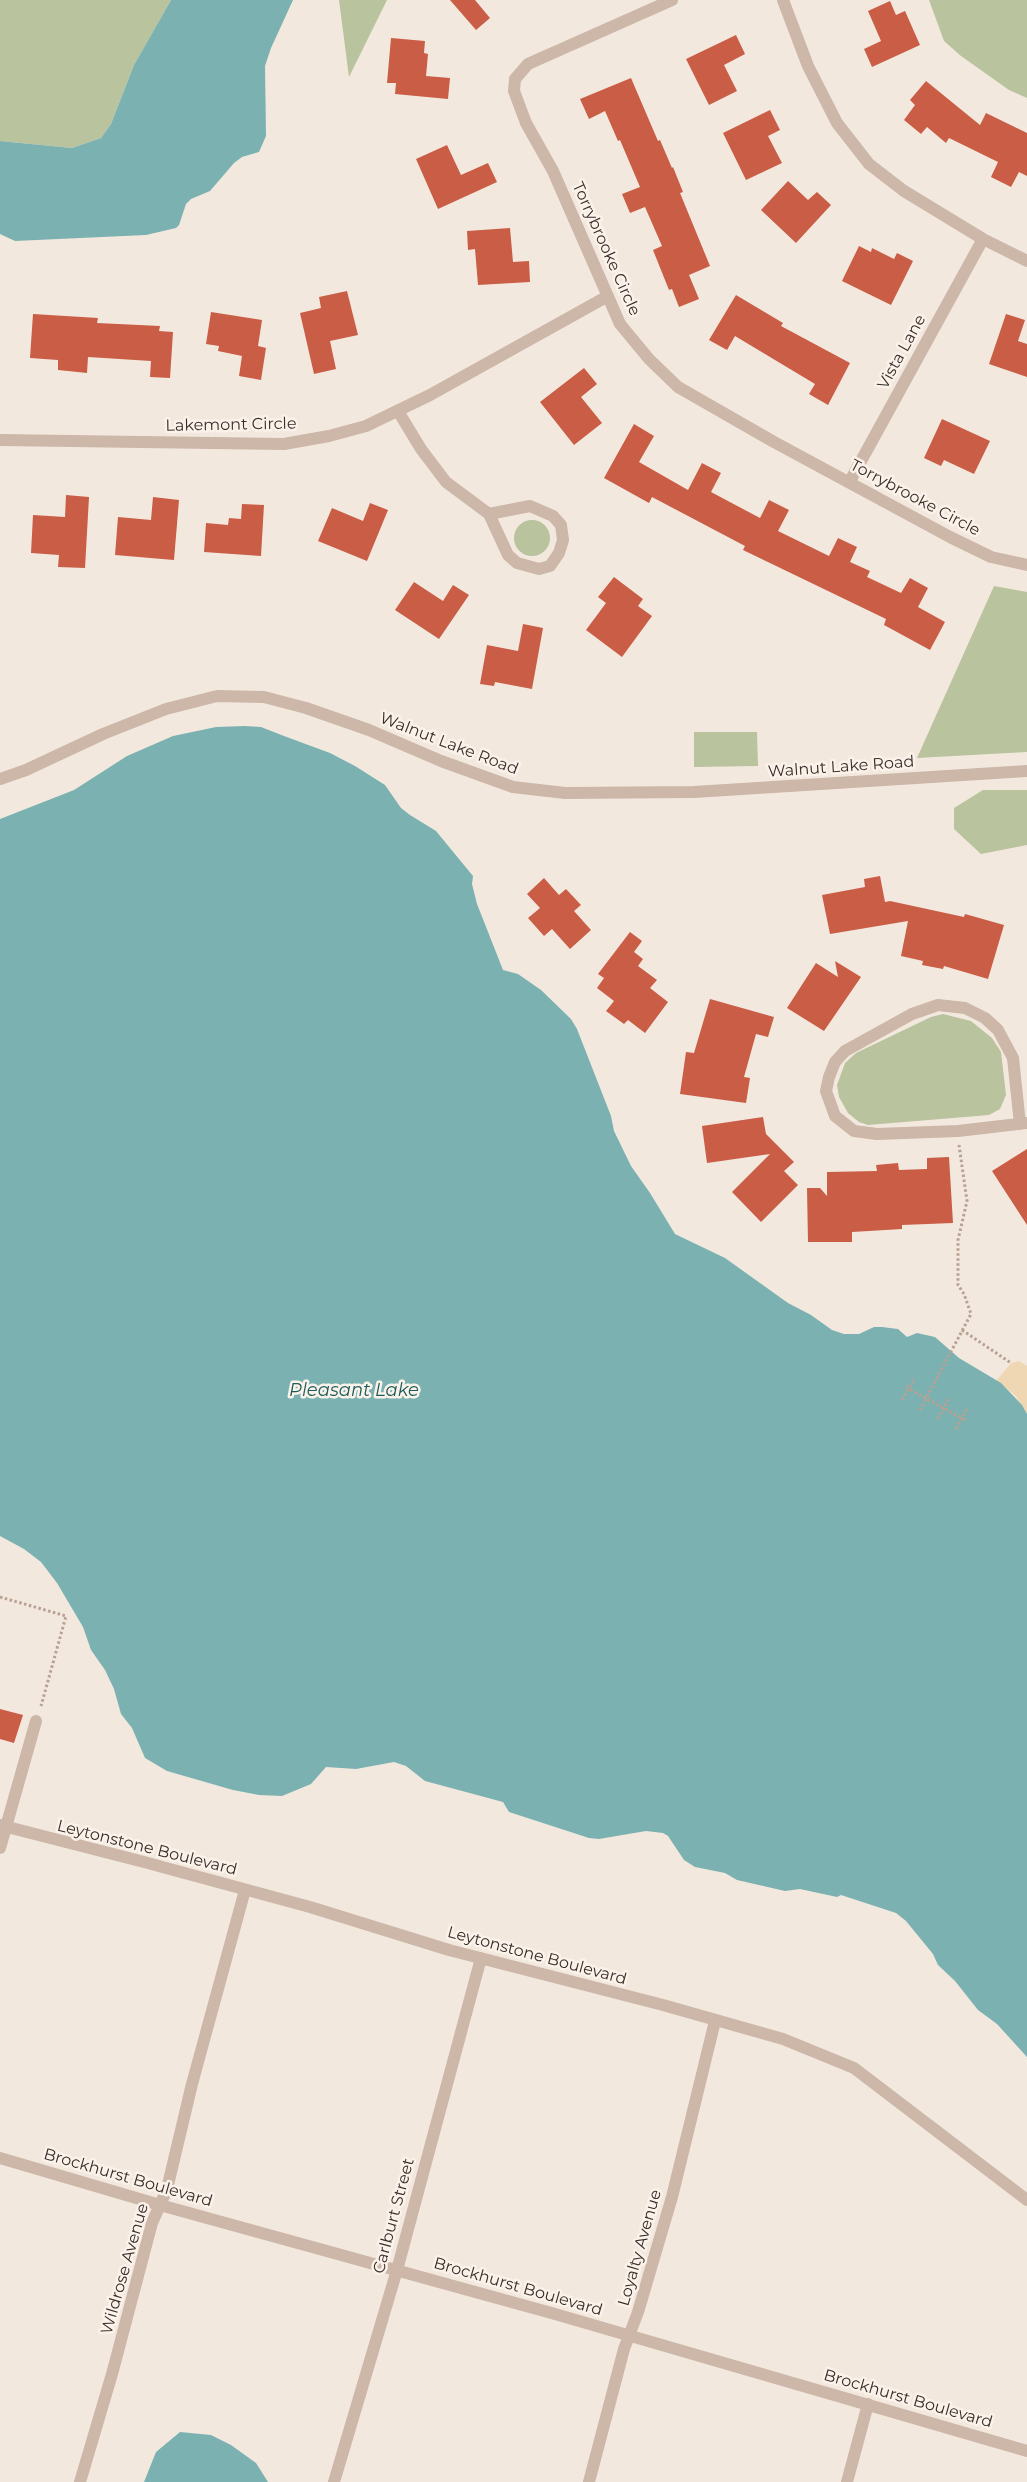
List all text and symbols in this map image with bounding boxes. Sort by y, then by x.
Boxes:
street label: Torrybrooke Circle [568,179,644,319]
street label: Vista Lane [874,311,930,393]
street label: Lakemont Circle [165,414,297,436]
street label: Torrybrooke Circle [847,456,983,540]
street label: Walnut Lake Road [377,709,521,779]
street label: Walnut Lake Road [767,752,915,782]
water label: Pleasant Lake [289,1380,419,1402]
street label: Leytonstone Boulevard [55,1816,239,1880]
street label: Leytonstone Boulevard [445,1923,629,1989]
street label: Brockhurst Boulevard [41,2145,215,2211]
street label: Carlburt Street [369,2156,419,2276]
street label: Loyalty Avenue [614,2188,666,2308]
street label: Wildrose Avenue [97,2201,153,2337]
street label: Brockhurst Boulevard [431,2254,605,2320]
street label: Brockhurst Boulevard [821,2366,995,2432]

